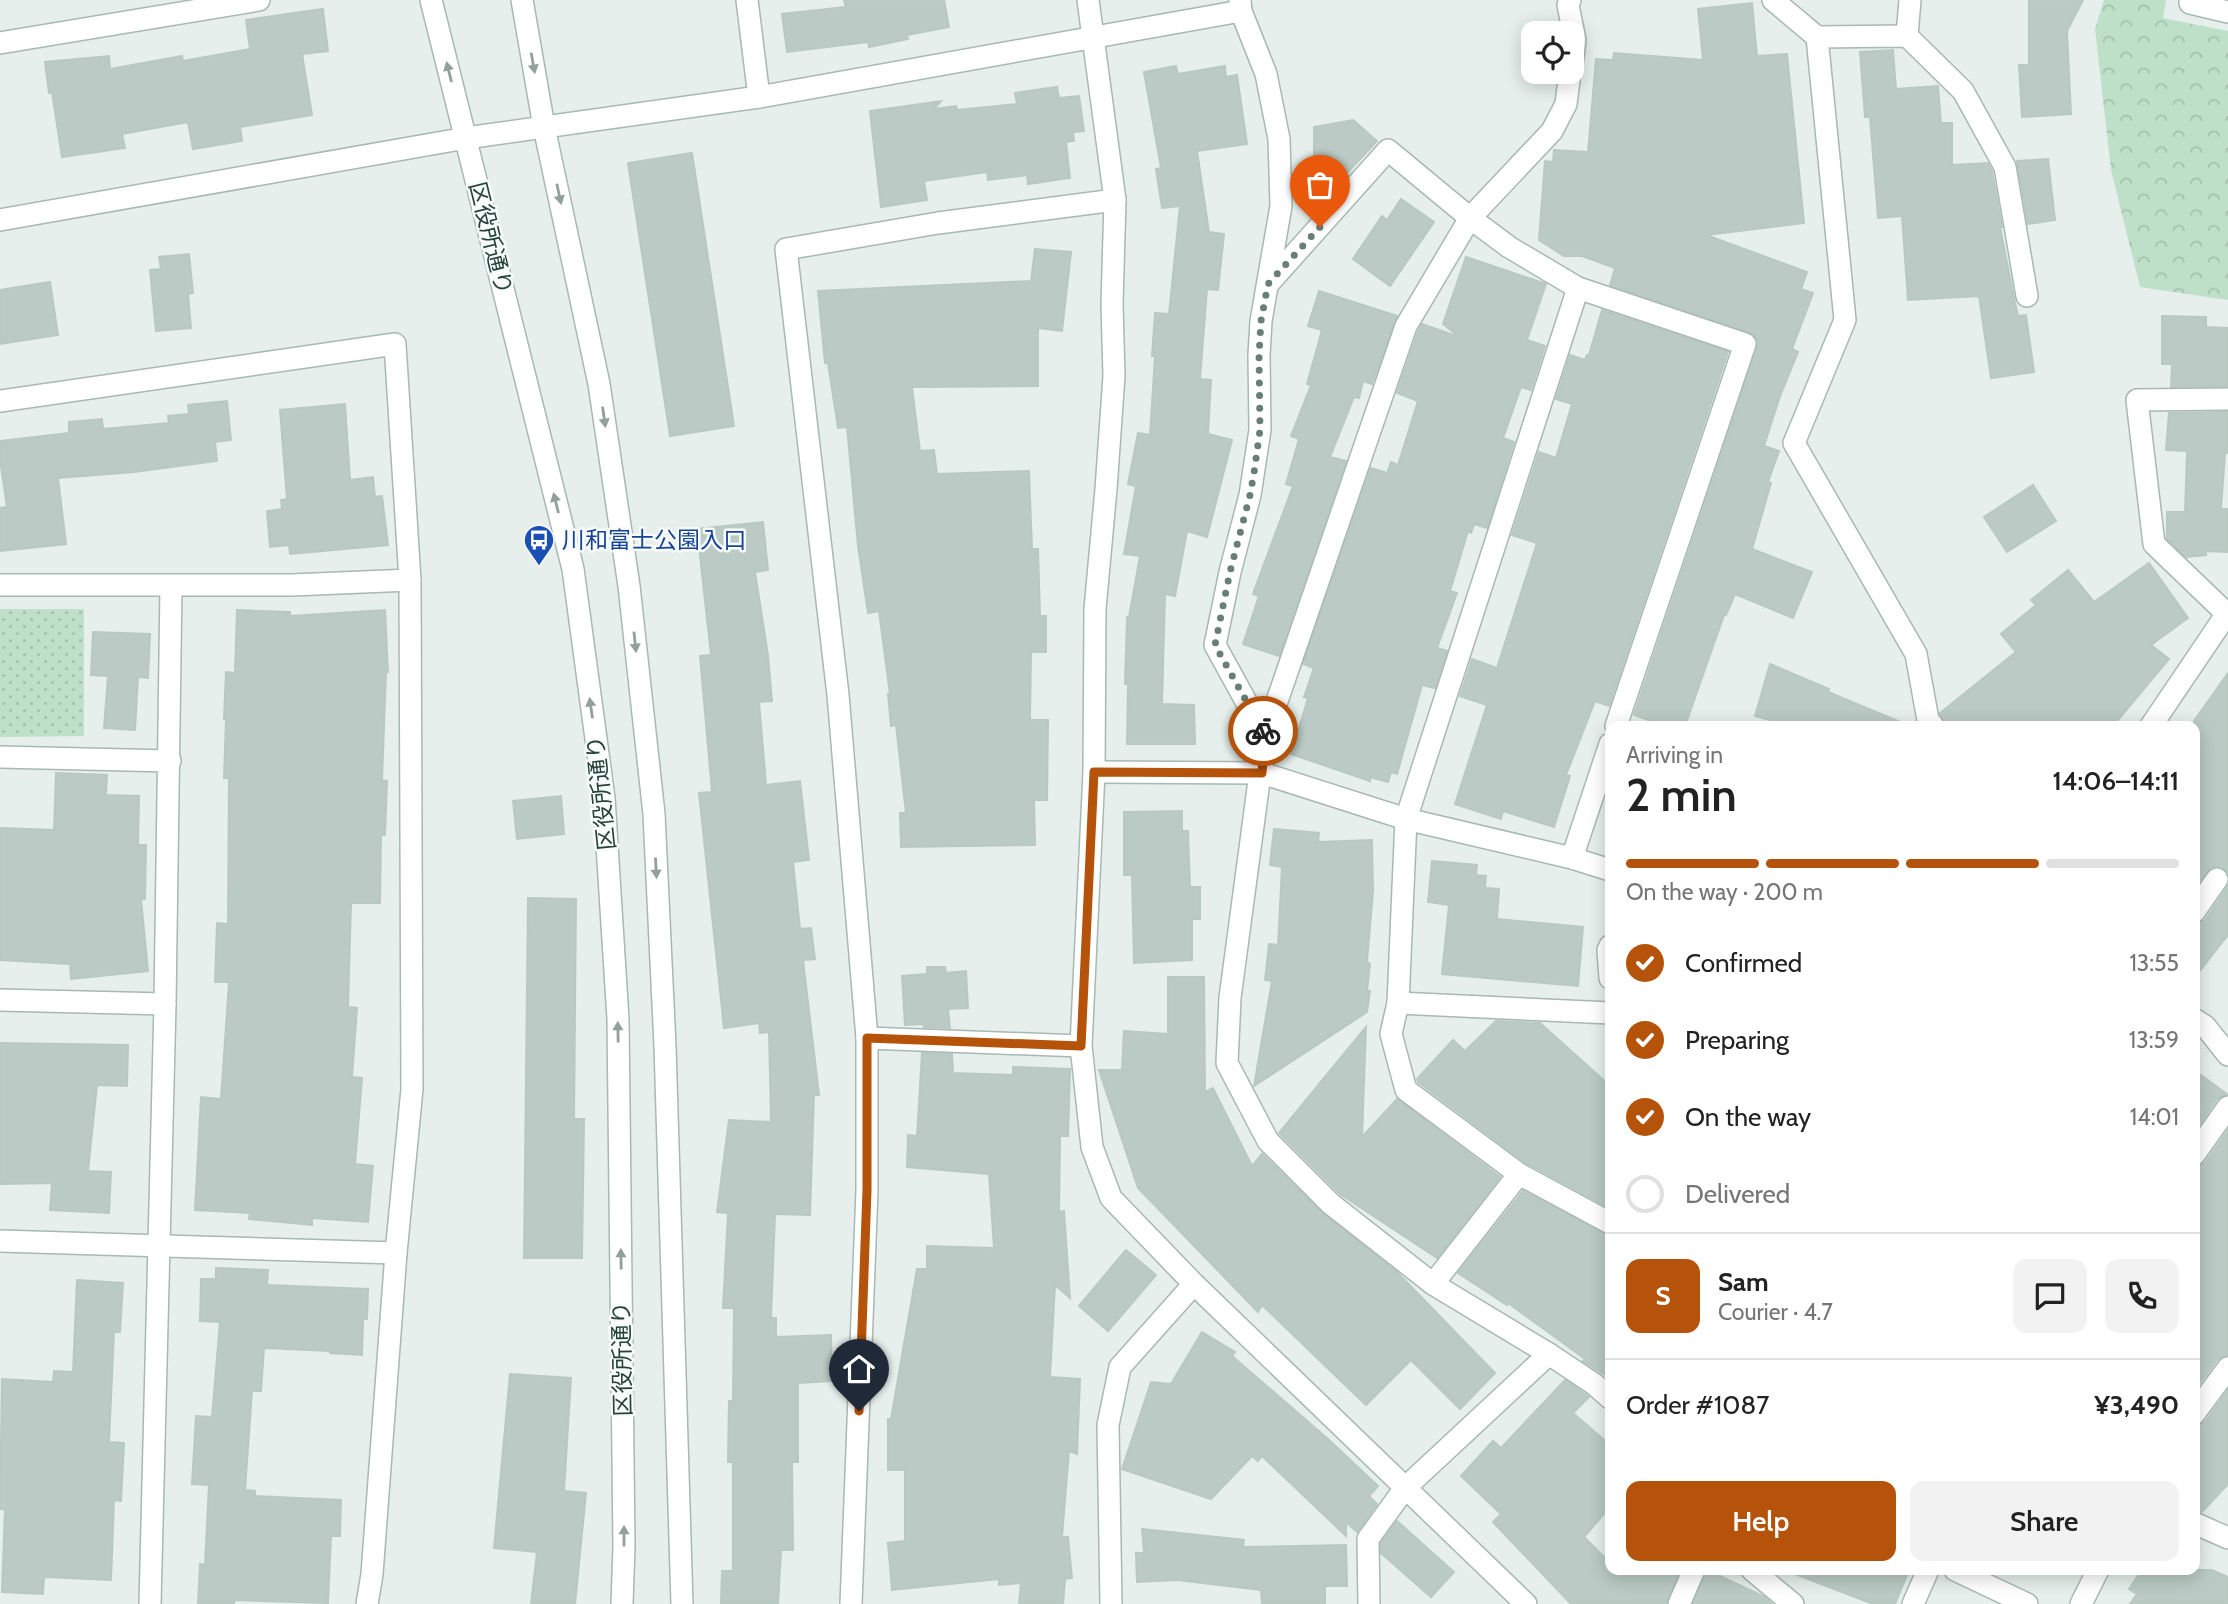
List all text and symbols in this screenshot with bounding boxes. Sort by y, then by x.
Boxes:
map controls [1521,21,1584,84]
button: locate [1521,21,1584,84]
one-way arrow [528,52,539,74]
one-way arrow [443,60,454,82]
pin [1290,155,1350,227]
icon: bag [1301,166,1339,204]
street label: 区役所通り [464,179,518,297]
one-way arrow [553,183,564,205]
one-way arrow [599,406,610,428]
one-way arrow [550,492,561,514]
bus stop icon: 川和富士公園入口 [522,523,556,567]
place label: 川和富士公園入口 [562,526,746,554]
one-way arrow [630,631,641,653]
one-way arrow [586,696,597,718]
courier [1228,696,1298,766]
icon: bike [1244,712,1282,750]
street label: 区役所通り [581,734,621,852]
text: Arriving in [1626,741,1723,769]
text: 14:06–14:11 [2053,765,2179,797]
text: 2 min [1626,767,1737,823]
one-way arrow [651,858,662,880]
text: On the way · 200 m [1626,878,1823,906]
icon: check [1626,944,1664,982]
text: Confirmed [1685,947,1802,979]
text: 13:55 [2129,949,2179,977]
one-way arrow [612,1021,624,1043]
icon: check [1626,1021,1664,1059]
text: Preparing [1685,1024,1789,1056]
text: 13:59 [2129,1026,2179,1054]
icon: check [1626,1098,1664,1136]
text: On the way [1685,1101,1811,1133]
text: 14:01 [2130,1103,2179,1131]
text: Delivered [1685,1178,1790,1210]
one-way arrow [615,1248,627,1270]
button: chat [2013,1259,2087,1333]
button: phone [2105,1259,2179,1333]
text: Sam [1718,1266,1769,1298]
text: S [1655,1280,1671,1312]
text: Courier · 4.7 [1718,1298,1833,1326]
street label: 区役所通り [607,1301,637,1417]
pin [829,1339,889,1411]
icon: home [840,1350,878,1388]
text: Order #1087 [1626,1389,1769,1421]
text: ¥3,490 [2094,1389,2179,1421]
button: Help [1626,1481,1896,1561]
button: Share [1910,1481,2179,1561]
one-way arrow [618,1525,630,1547]

